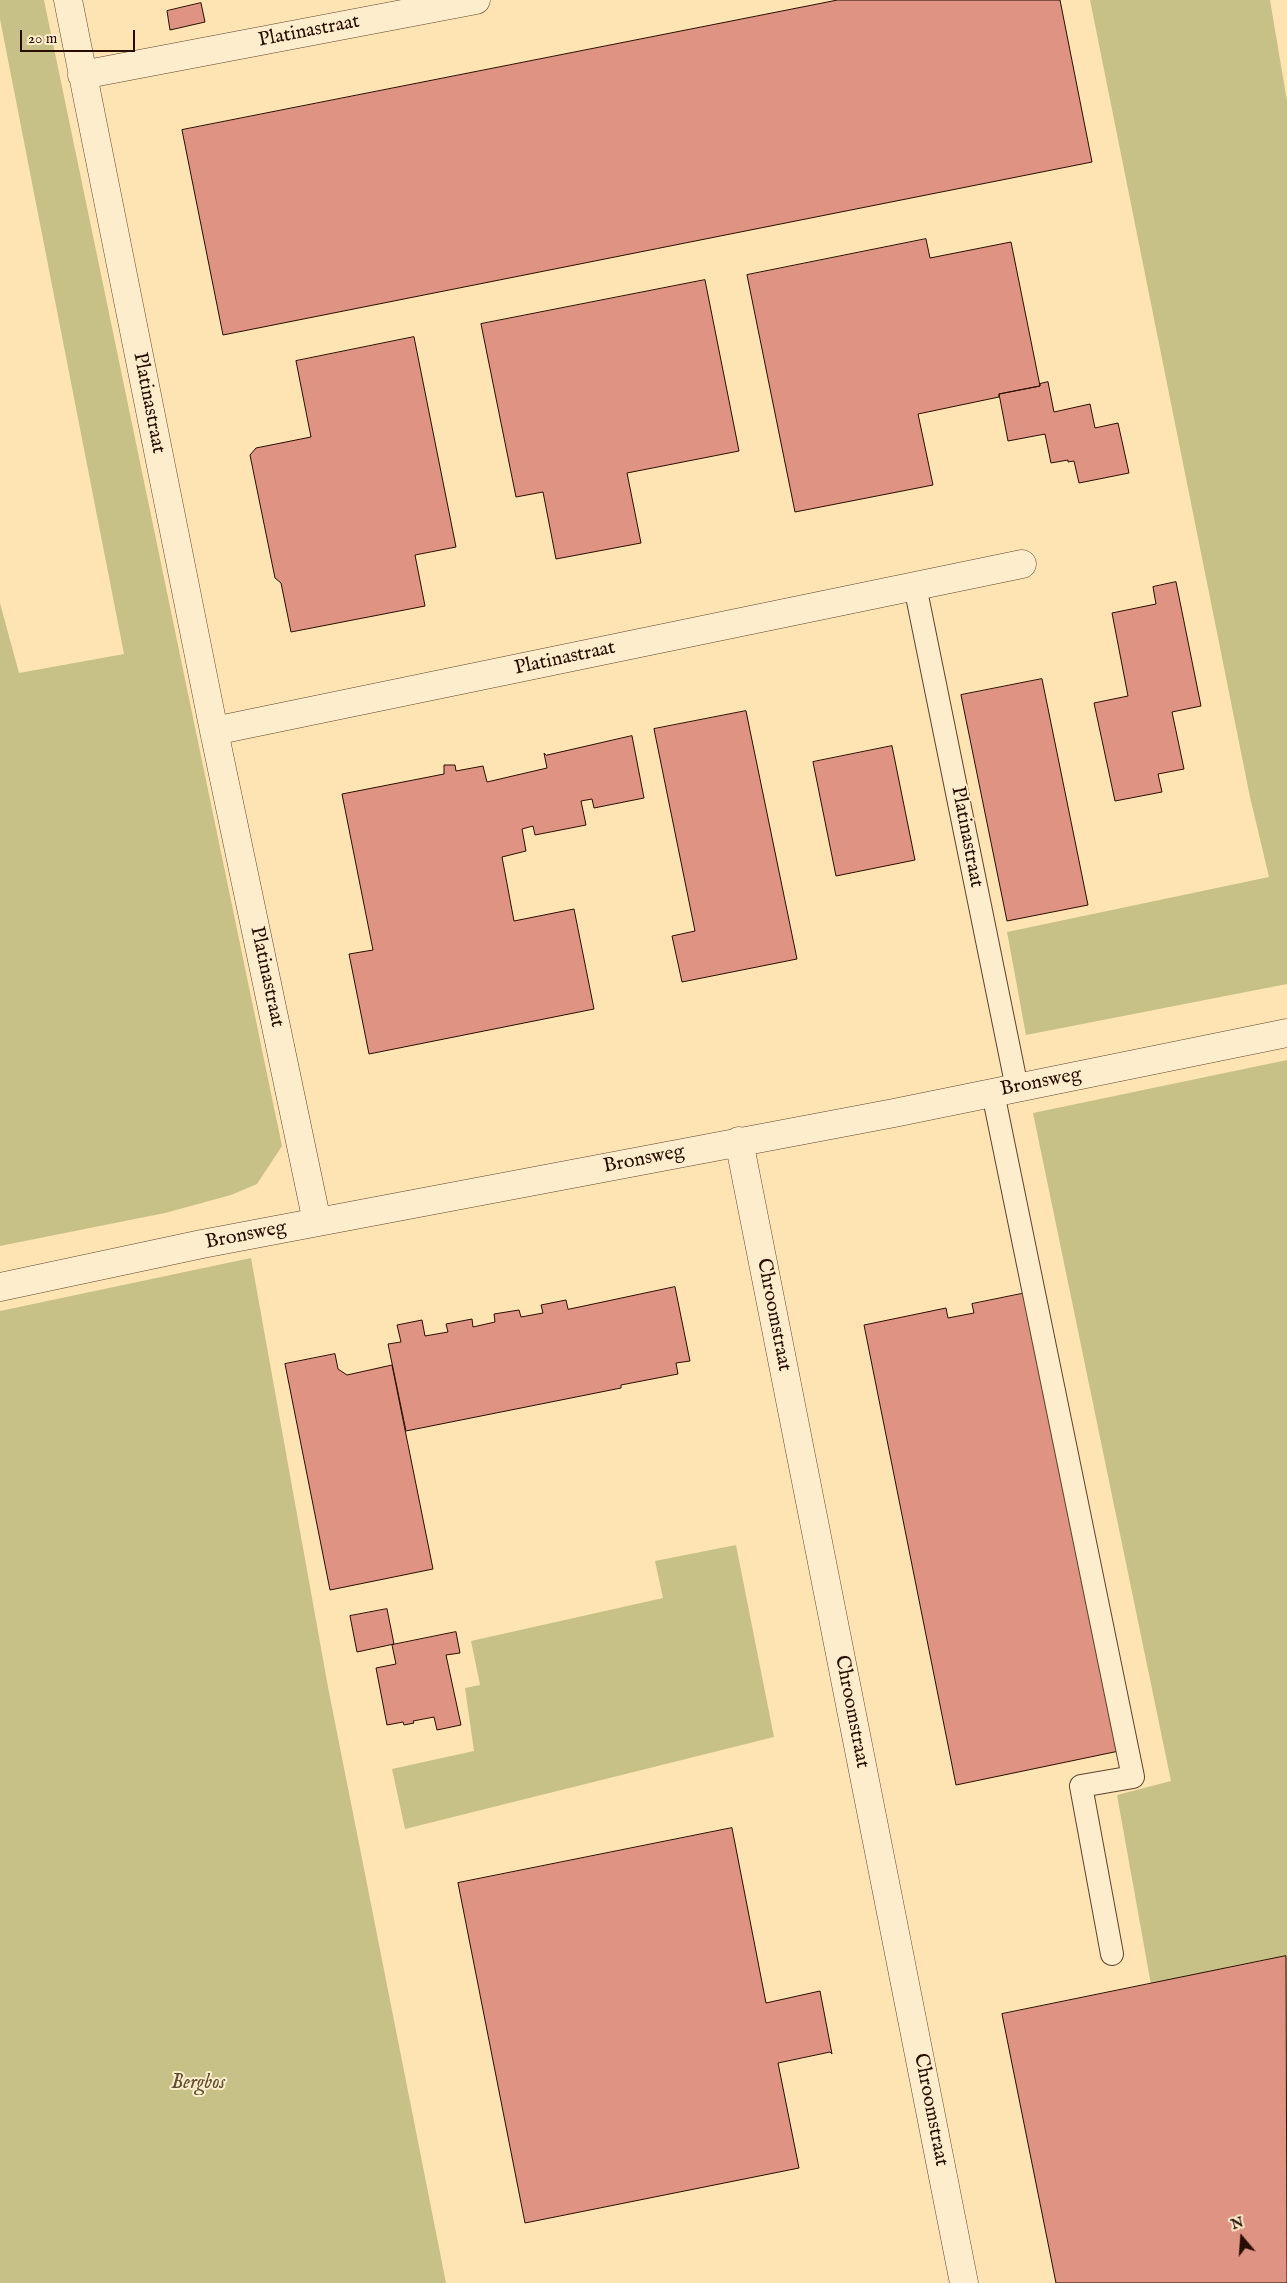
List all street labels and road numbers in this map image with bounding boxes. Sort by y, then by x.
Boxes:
street label: Platinastraat [256,10,362,54]
street label: Platinastraat [126,350,170,456]
street label: Platinastraat [512,637,618,681]
street label: Platinastraat [944,784,988,890]
street label: Platinastraat [244,924,288,1030]
street label: Bronsweg [998,1063,1084,1103]
street label: Bronsweg [601,1140,687,1180]
street label: Bronsweg [203,1216,289,1256]
street label: Chroomstraat [750,1256,796,1374]
street label: Chroomstraat [828,1653,874,1771]
street label: Chroomstraat [907,2051,953,2169]

